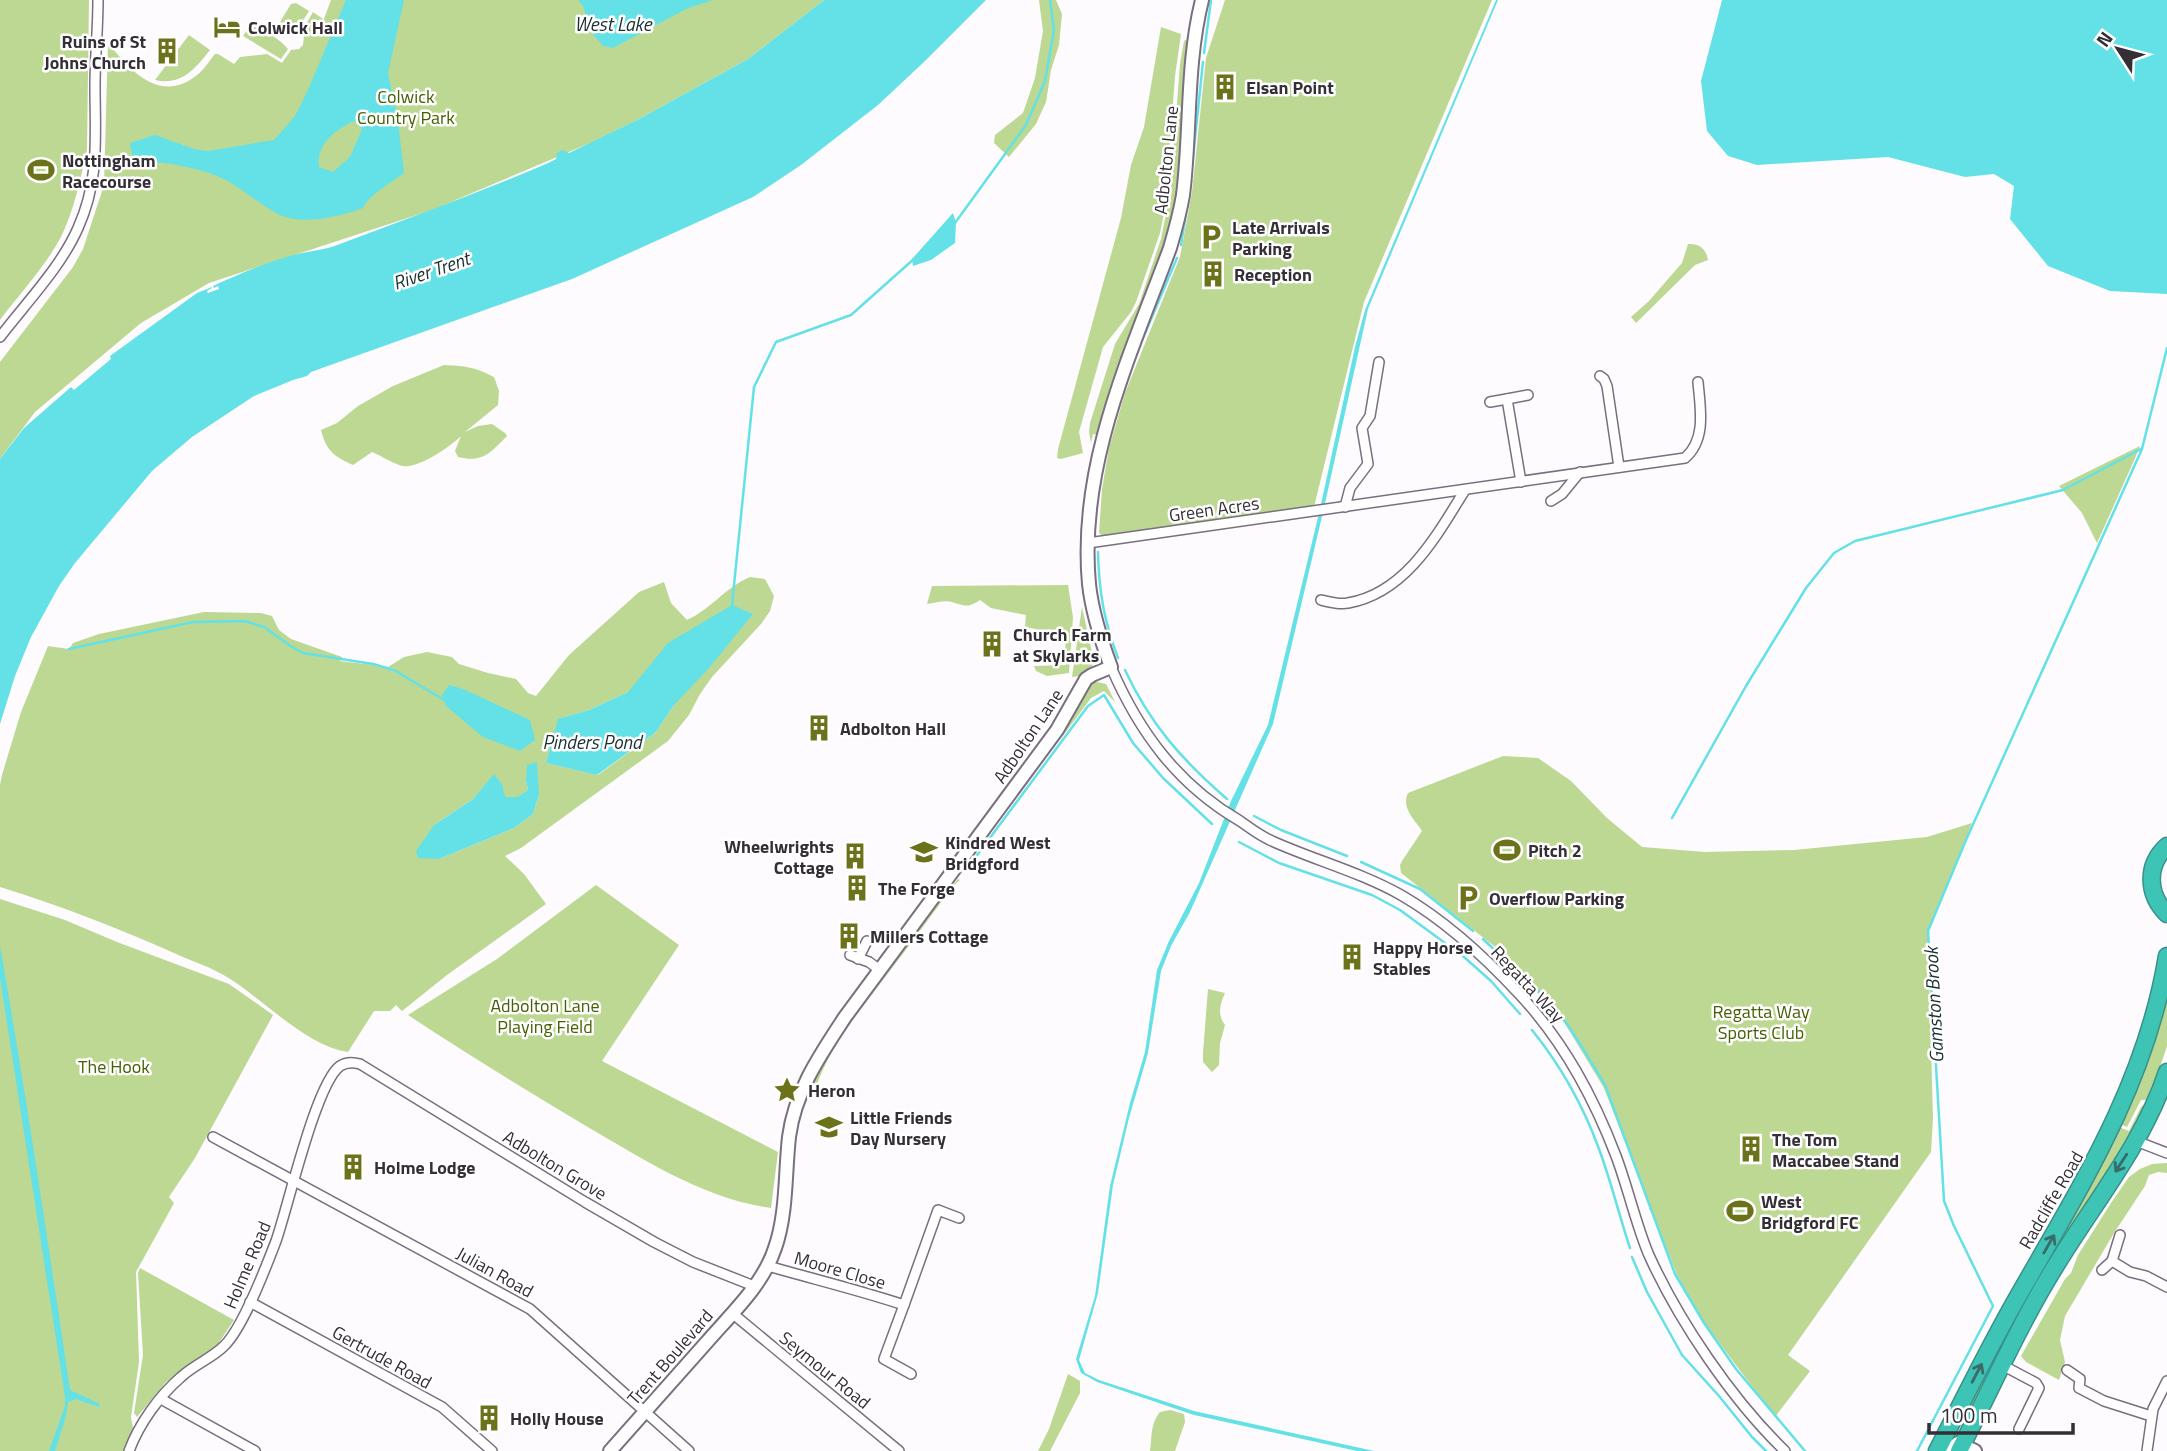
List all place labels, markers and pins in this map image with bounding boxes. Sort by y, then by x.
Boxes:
hotel icon: Colwick Hall [212,12,242,42]
place label: Colwick Hall [248,14,343,41]
place label: Ruins of St Johns Church [44,28,146,76]
building icon: Ruins of St Johns Church [152,36,182,66]
building icon: Elsan Point [1210,72,1240,102]
place label: Elsan Point [1246,74,1334,101]
place label: Nottingham Racecourse [62,147,156,195]
sports icon: Nottingham Racecourse [26,155,56,185]
place label: Late Arrivals Parking [1232,214,1330,262]
parking icon: Late Arrivals Parking [1196,222,1226,252]
building icon: Reception [1198,259,1228,289]
place label: Reception [1234,261,1312,288]
place label: Church Farm at Skylarks [1013,621,1112,669]
building icon: Church Farm at Skylarks [977,629,1007,659]
building icon: Adbolton Hall [804,713,834,743]
place label: Adbolton Hall [840,715,946,742]
place label: Kindred West Bridgford [945,829,1051,877]
place label: Wheelwrights Cottage [724,833,834,881]
sports icon: Pitch 2 [1492,835,1522,865]
school or university icon: Kindred West Bridgford [909,837,939,867]
place label: Pitch 2 [1528,837,1582,864]
building icon: Wheelwrights Cottage [840,841,870,871]
building icon: The Forge [842,873,872,903]
place label: The Forge [878,875,955,902]
parking icon: Overflow Parking [1453,883,1483,913]
place label: Overflow Parking [1489,885,1624,912]
building icon: Millers Cottage [834,921,864,951]
place label: Millers Cottage [870,923,988,950]
place label: Happy Horse Stables [1373,934,1473,982]
building icon: Happy Horse Stables [1337,942,1367,972]
place icon: Heron [772,1075,802,1105]
place label: Heron [808,1077,855,1104]
place label: Little Friends Day Nursery [850,1104,952,1152]
school or university icon: Little Friends Day Nursery [814,1112,844,1142]
place label: The Tom Maccabee Stand [1772,1126,1899,1174]
building icon: The Tom Maccabee Stand [1736,1134,1766,1164]
building icon: Holme Lodge [338,1152,368,1182]
place label: Holme Lodge [374,1154,476,1181]
place label: West Bridgford FC [1761,1188,1859,1236]
sports icon: West Bridgford FC [1725,1196,1755,1226]
building icon: Holly House [474,1403,504,1433]
place label: Holly House [510,1405,604,1432]

